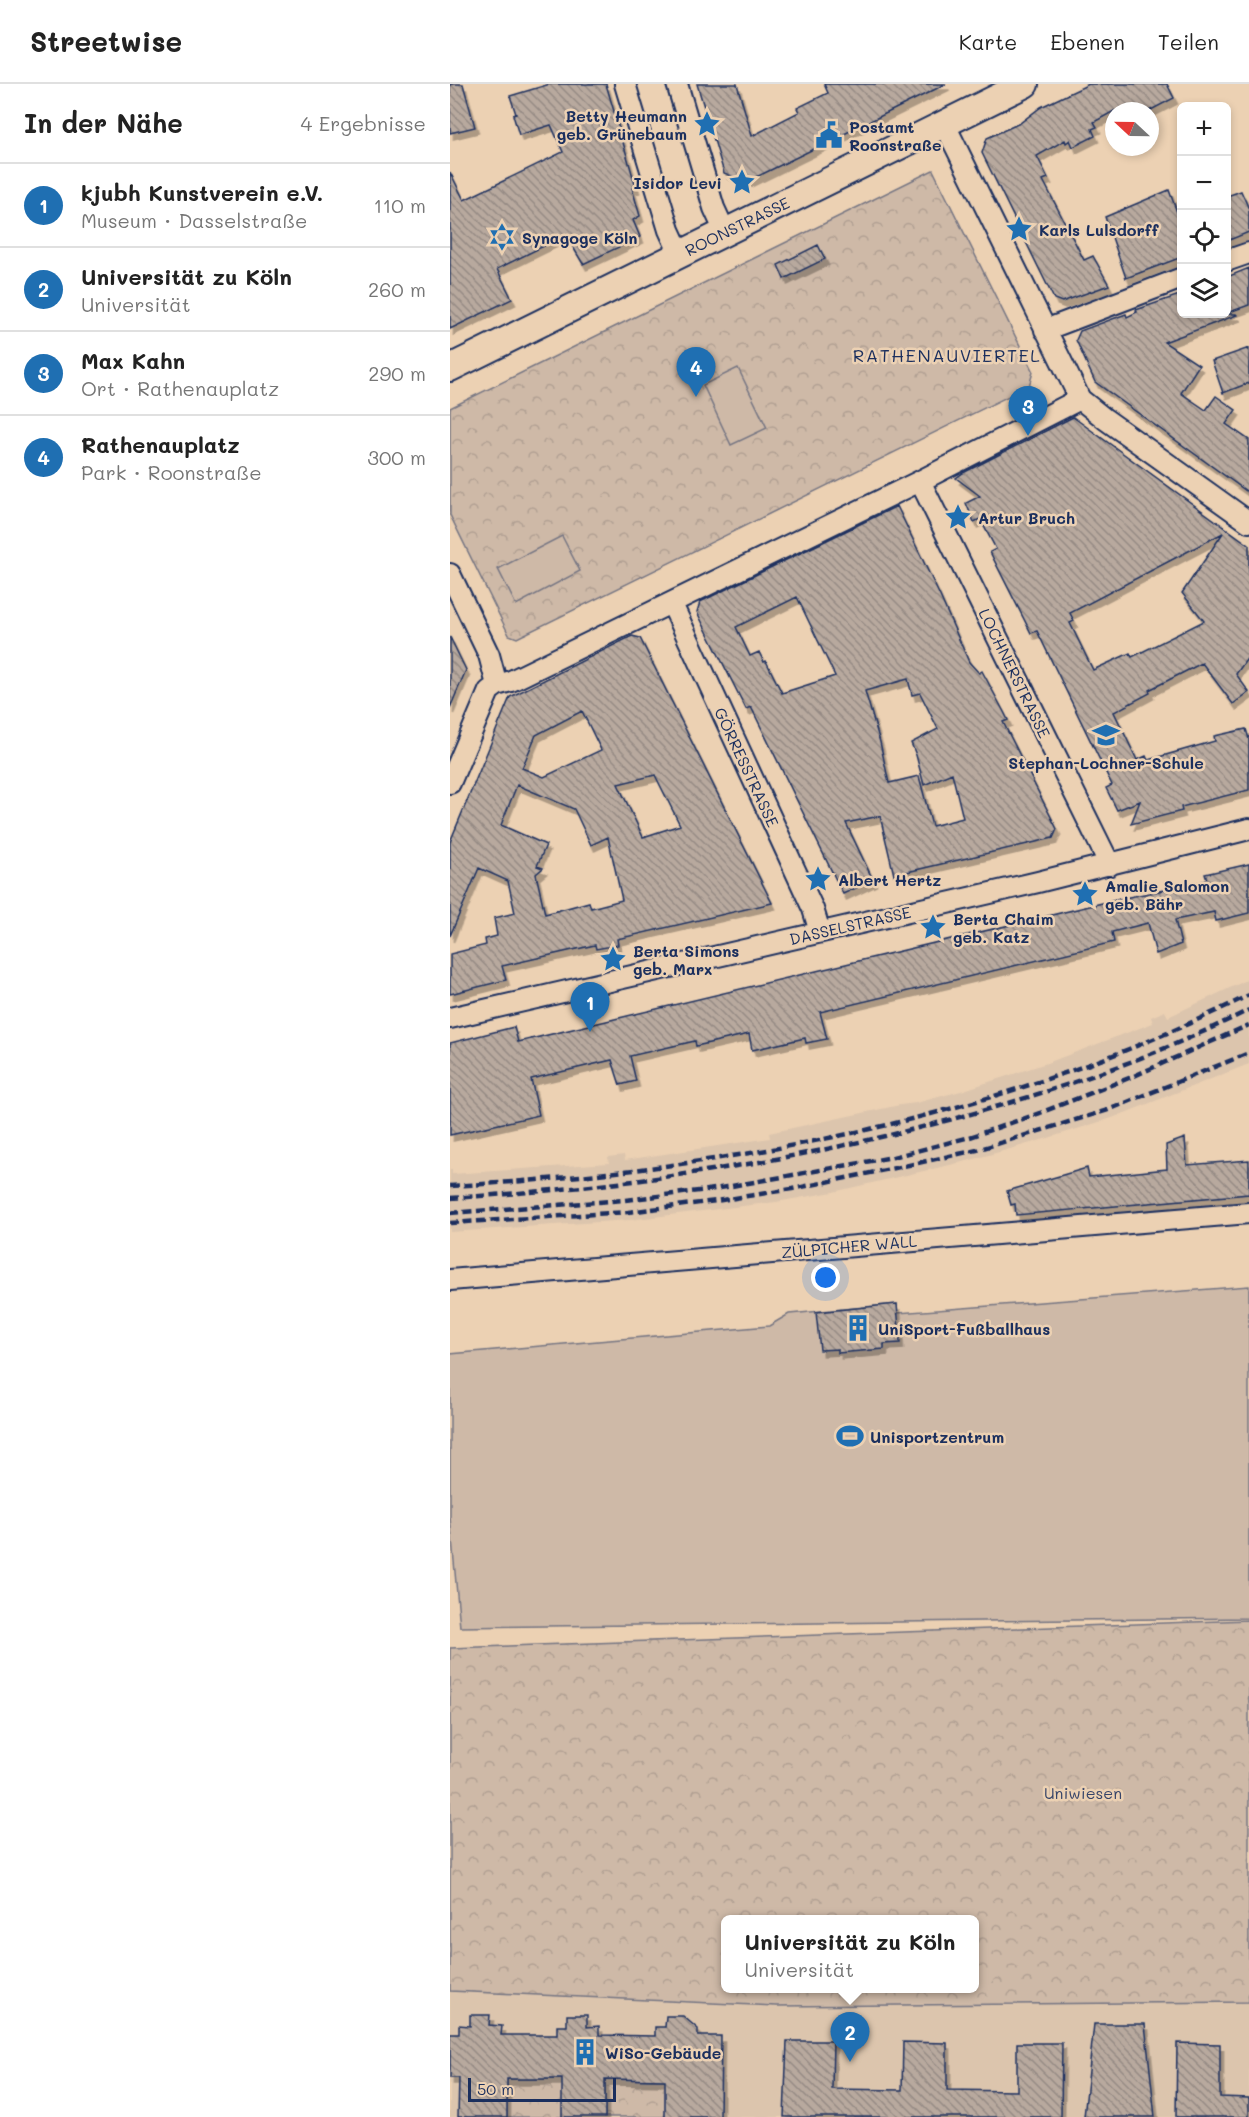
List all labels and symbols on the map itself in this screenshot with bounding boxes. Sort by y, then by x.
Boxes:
north arrow [1105,102,1159,156]
place label: Betty Heumann geb. Grünebaum [557,105,687,144]
place icon: Betty Heumann geb. Grünebaum [692,109,722,139]
place label: Postamt Roonstraße [849,116,942,155]
public building icon: Postamt Roonstraße [814,120,844,150]
place icon: Isidor Levi [727,167,757,197]
place label: Isidor Levi [634,172,722,193]
street label: ROONSTRASSE [681,192,793,260]
place icon: Karls Lulsdorff [1004,214,1034,244]
place label: Karls Lulsdorff [1039,219,1160,240]
synagogue icon: Synagoge Köln [487,222,517,252]
place label: Synagoge Köln [522,227,638,248]
district label: RATHENAUVIERTEL [853,343,1041,367]
pin: 4 [676,348,716,397]
pin: 3 [1008,386,1048,436]
place icon: Artur Bruch [943,502,973,532]
place label: Artur Bruch [978,507,1075,528]
street label: LOCHNERSTRASSE [975,605,1055,741]
street label: GÖRRESSTRASSE [710,704,784,830]
school or university icon: Stephan-Lochner-Schule [1091,720,1121,750]
place label: Stephan-Lochner-Schule [1008,752,1204,773]
place icon: Albert Hertz [803,864,833,894]
place label: Albert Hertz [838,869,941,890]
place label: Amalie Salomon geb. Bähr [1105,875,1229,914]
place icon: Amalie Salomon geb. Bähr [1070,879,1100,909]
street label: DASSELSTRASSE [787,901,913,949]
place label: Berta Chaim geb. Katz [953,908,1053,947]
place icon: Berta Chaim geb. Katz [918,912,948,942]
place label: Berta Simons geb. Marx [633,940,739,979]
place icon: Berta Simons geb. Marx [598,944,628,974]
pin: 1 [570,982,610,1032]
street label: ZÜLPICHER WALL [780,1230,918,1262]
your location [811,1263,840,1292]
building icon: UniSport-Fußballhaus [843,1313,873,1343]
place label: UniSport-Fußballhaus [878,1318,1050,1339]
sports icon: Unisportzentrum [835,1421,865,1451]
place label: Unisportzentrum [870,1426,1004,1447]
park label: Uniwiesen [1044,1782,1122,1803]
pin: 2 [830,2012,870,2062]
building icon: WiSo-Gebäude [570,2037,600,2067]
place label: WiSo-Gebäude [605,2042,721,2063]
scale bar [468,2075,616,2102]

